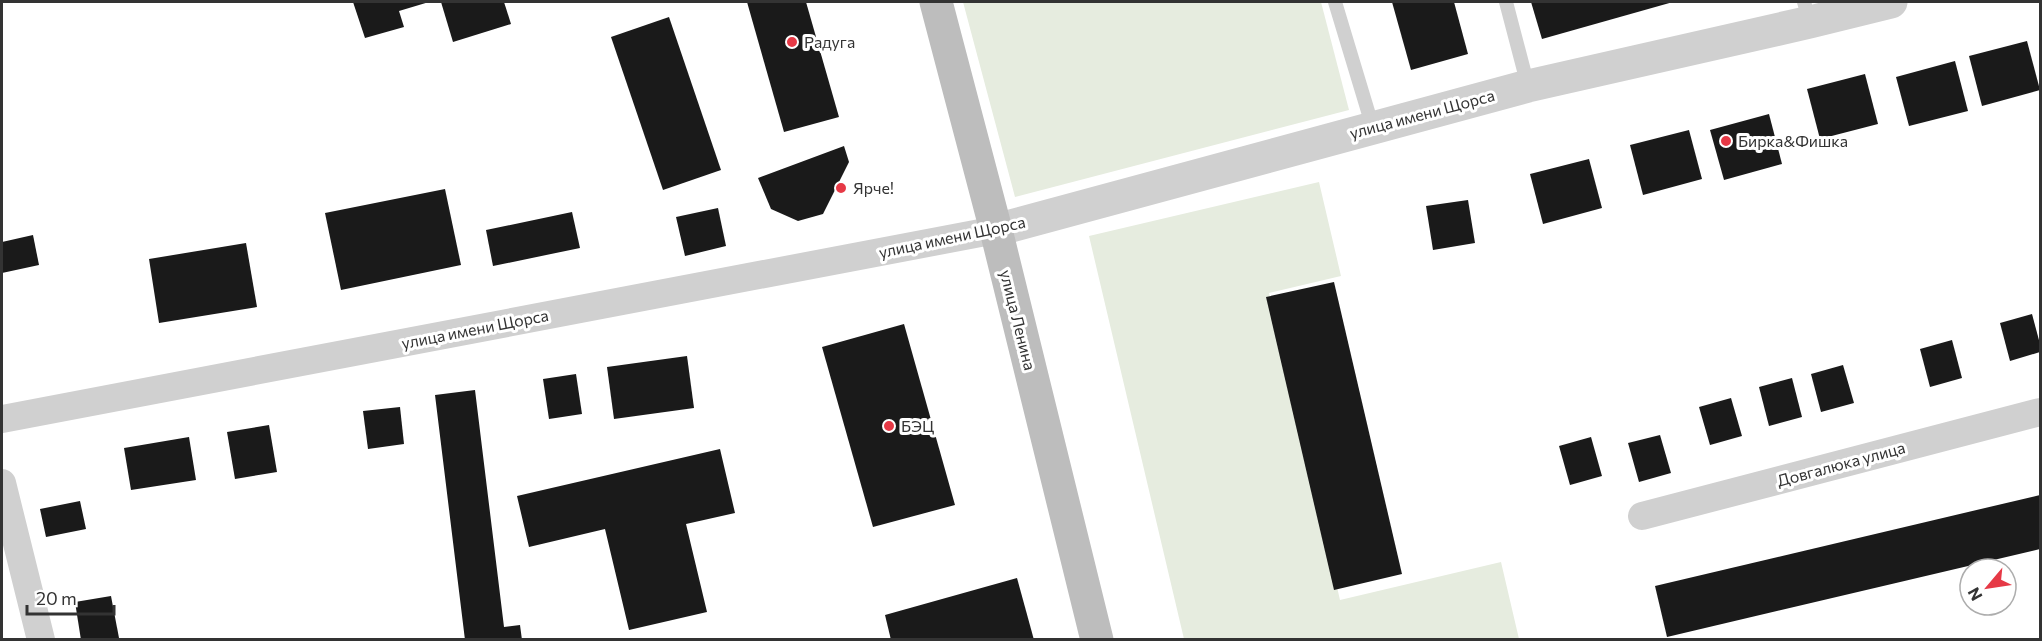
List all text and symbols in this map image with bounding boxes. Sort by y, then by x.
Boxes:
place label: Радуга [804,32,855,51]
marker: Радуга [785,35,799,49]
street label: улица имени Щорса [1347,85,1496,142]
place label: Бирка&Фишка [1738,131,1848,150]
marker: Бирка&Фишка [1719,134,1733,148]
place label: Ярче! [853,178,894,197]
marker: Ярче! [834,181,848,195]
street label: улица имени Щорса [877,212,1027,261]
street label: улица Ленина [997,268,1040,372]
street label: улица имени Щорса [400,305,550,352]
place label: БЭЦ [901,416,934,435]
marker: БЭЦ [882,419,896,433]
street label: Довгалюка улица [1775,437,1907,490]
north arrow [1958,557,2018,617]
scale bar [27,578,114,616]
text: N [1963,585,1986,604]
text: 20 m [36,587,77,609]

